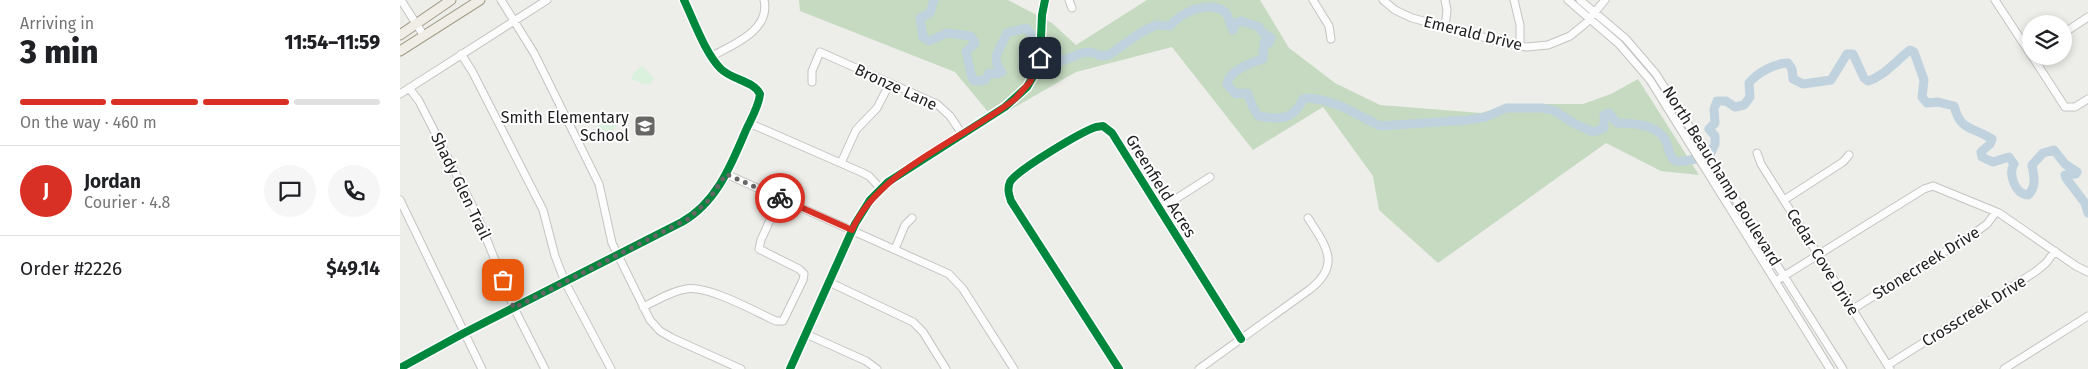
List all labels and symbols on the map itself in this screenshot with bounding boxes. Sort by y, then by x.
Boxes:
street label: Emerald Drive [1422,12,1524,54]
pin [1019,37,1061,79]
street label: Bronze Lane [852,60,940,114]
street label: North Beauchamp Boulevard [1659,83,1785,269]
place label: Smith Elementary School [501,108,629,145]
school or university icon: Smith Elementary School [633,114,657,138]
street label: Shady Glen Trail [427,129,495,243]
street label: Greenfield Acres [1122,131,1200,241]
courier [755,173,805,223]
street label: Cedar Cove Drive [1783,205,1863,319]
street label: Stonecreek Drive [1869,223,1983,303]
pin [482,259,524,301]
street label: Crosscreek Drive [1918,271,2030,351]

